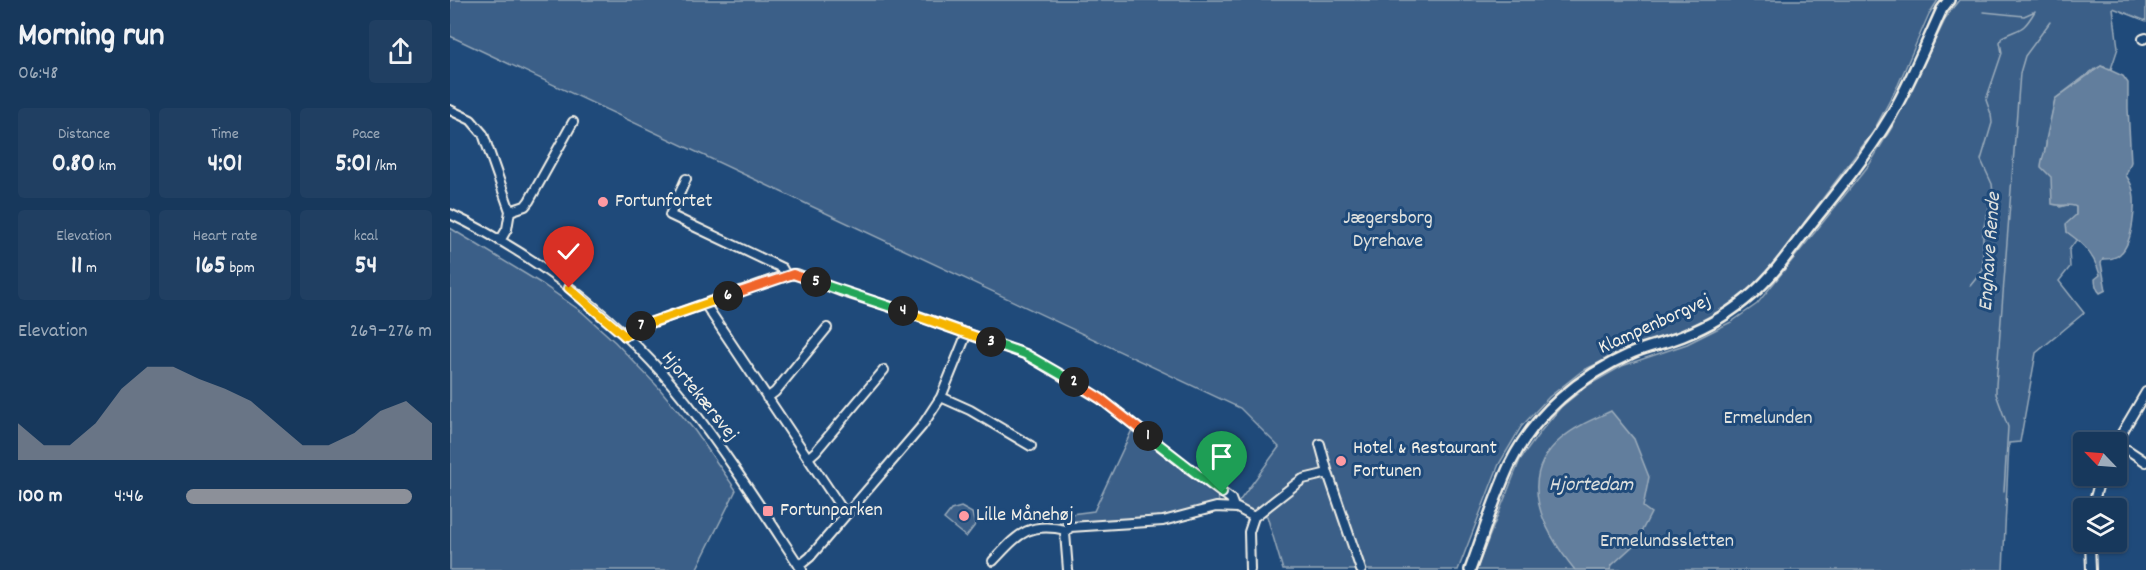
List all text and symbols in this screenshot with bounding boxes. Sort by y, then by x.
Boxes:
text: Morning run [18,14,165,61]
button: share [369,20,432,83]
text: 06:48 [18,60,58,88]
text: Distance [58,123,110,146]
text: Time [211,123,239,146]
text: Pace [352,123,380,146]
text: 0.80 [52,146,95,183]
text: 4:01 [208,146,242,183]
text: 5:01 [335,146,371,183]
text: km [95,155,116,178]
text: /km [371,155,397,178]
place label: Fortunfortet [615,188,712,216]
water label: Enghave Rende [1972,190,2010,312]
marker: Fortunfortet [596,195,610,209]
park label: Jægersborg Dyrehave [1343,205,1433,256]
text: Elevation [56,225,112,248]
text: Heart rate [193,225,257,248]
text: kcal [354,225,378,248]
pin [543,226,594,288]
icon: check [552,235,585,268]
text: 11 [71,248,82,285]
text: 165 [195,248,226,285]
text: 54 [355,248,377,285]
text: m [82,257,97,280]
text: bpm [226,257,255,280]
pin: 5 [801,267,831,297]
text: 5 [812,270,820,293]
pin: 6 [713,281,743,311]
text: 6 [724,284,732,307]
street label: Klampenborgvej [1594,288,1716,362]
pin: 4 [888,296,918,326]
text: 4 [900,299,906,322]
pin: 7 [626,311,656,341]
text: 7 [638,314,644,337]
text: Elevation [18,318,88,346]
text: 269–276 m [350,318,432,346]
pin: 3 [976,327,1006,357]
text: 3 [987,330,995,353]
street label: Hjortekærsvej [654,346,744,448]
pin: 2 [1059,367,1089,397]
text: 2 [1071,370,1078,393]
park label: Ermelunden [1723,405,1813,433]
pin: 1 [1133,421,1163,451]
text: 1 [1146,424,1150,447]
pin [1196,431,1247,493]
north arrow [2073,432,2127,486]
map controls [2073,432,2127,552]
place label: Hotel & Restaurant Fortunen [1353,435,1497,486]
icon: arrive [1205,440,1238,473]
marker: Hotel & Restaurant Fortunen [1334,454,1348,468]
water label: Hjortedam [1549,471,1634,501]
text: 100 m [18,483,63,511]
text: 4:46 [114,483,144,511]
place label: Fortunparken [780,497,883,525]
button: layers [2073,498,2127,552]
place label: Lille Månehøj [976,502,1074,530]
marker: Fortunparken [761,504,775,518]
marker: Lille Månehøj [957,509,971,523]
park label: Ermelundssletten [1600,528,1734,556]

